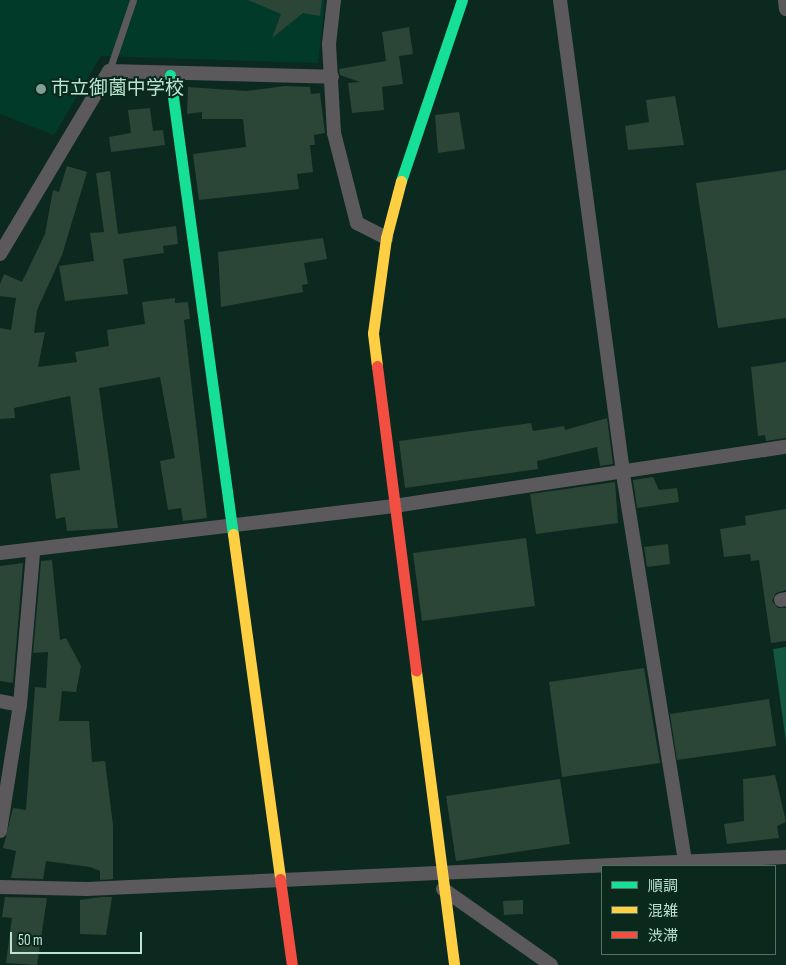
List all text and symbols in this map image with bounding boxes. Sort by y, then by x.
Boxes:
place label: 市立御薗中学校 [51,78,184,100]
marker: 市立御薗中学校 [35,83,47,95]
legend [601,865,776,955]
text: 順調 [648,877,678,896]
text: 混雑 [648,902,678,921]
scale bar [12,922,145,954]
text: 渋滞 [648,927,678,946]
text: 50 m [18,931,43,950]

